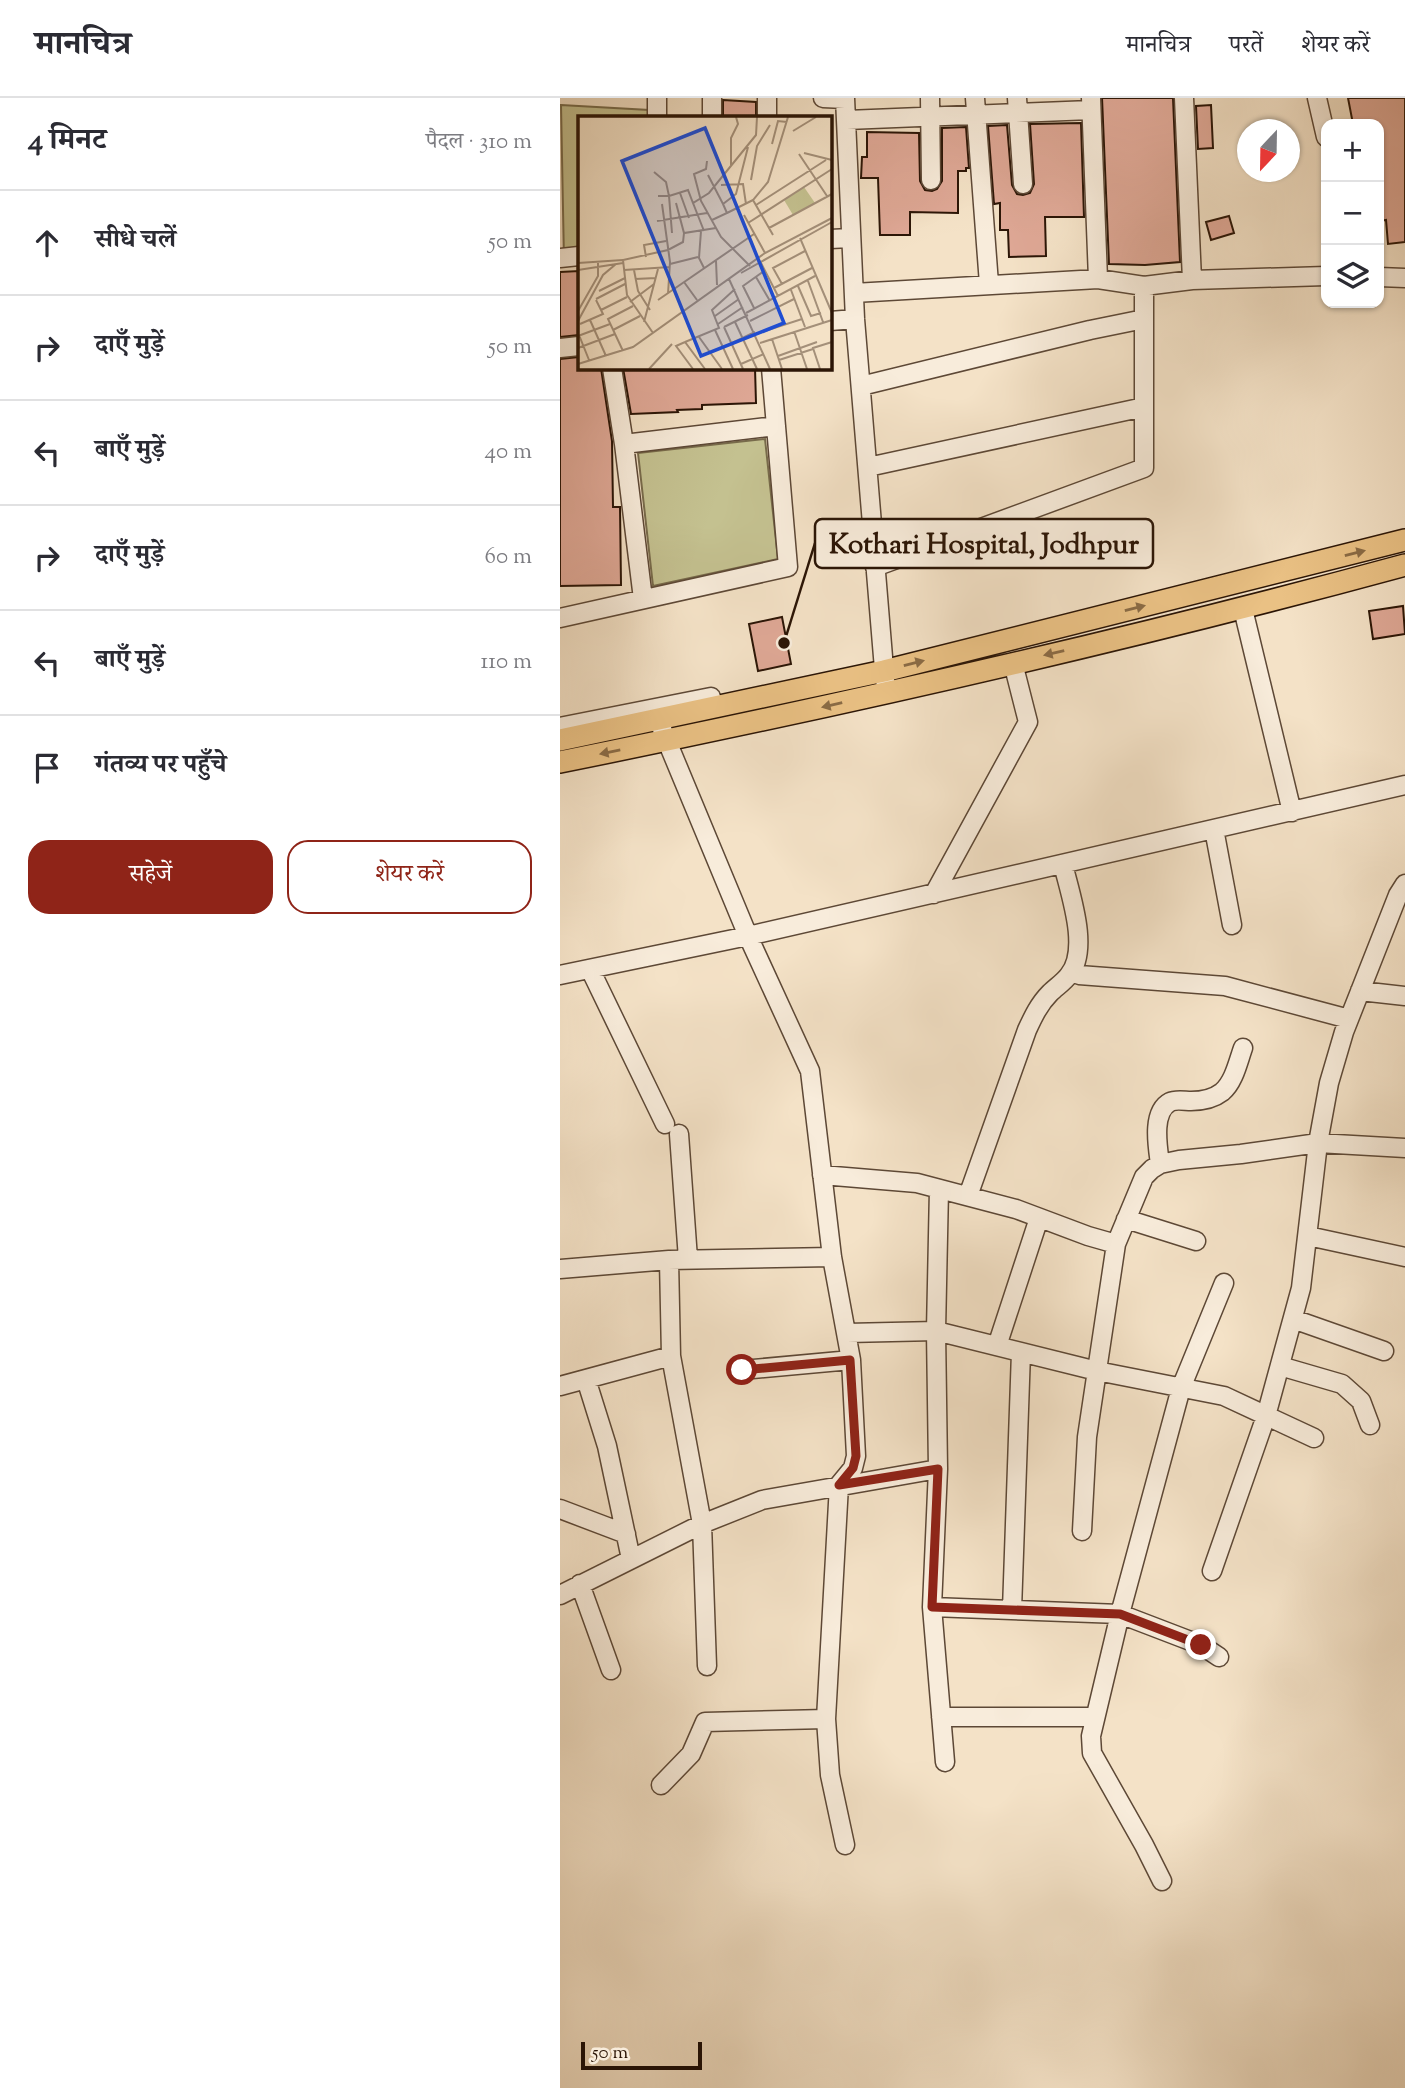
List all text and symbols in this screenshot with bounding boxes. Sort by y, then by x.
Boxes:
text: मानचित्र [35,22,131,70]
text: मानचित्र [1126,29,1191,63]
text: परतें [1229,29,1263,63]
text: शेयर करें [1301,29,1370,63]
inset map [578,116,831,369]
north arrow [1237,119,1300,182]
map controls [1321,119,1384,308]
button: + [1321,119,1384,182]
text: 4 मिनट [28,120,106,163]
text: पैदल · 310 m [426,126,532,159]
button: − [1321,182,1384,245]
text: सीधे चलें [95,222,176,259]
icon: ahead [28,224,66,262]
text: 50 m [488,226,532,259]
button: layers [1321,245,1384,308]
text: दाएँ मुड़ें [95,327,164,364]
icon: right [28,329,66,367]
text: 50 m [488,331,532,364]
text: बाएँ मुड़ें [95,432,165,469]
icon: left [28,434,66,472]
text: 40 m [485,436,532,469]
callout: Kothari Hospital, Jodhpur [815,519,1153,568]
text: Kothari Hospital, Jodhpur [829,526,1139,566]
text: दाएँ मुड़ें [95,537,164,574]
icon: right [28,539,66,577]
text: 60 m [484,541,532,574]
one-way arrow [1344,547,1366,558]
one-way arrow [1124,602,1146,613]
text: बाएँ मुड़ें [95,642,165,679]
icon: left [28,644,66,682]
text: 110 m [481,646,532,679]
one-way arrow [1043,648,1065,659]
one-way arrow [903,657,925,668]
one-way arrow [821,700,843,711]
text: गंतव्य पर पहुँचे [95,747,226,784]
one-way arrow [599,747,621,758]
icon: arrive [28,749,66,787]
button: सहेजें [28,840,273,914]
button: शेयर करें [287,840,532,914]
route start [726,1354,757,1385]
route end [1185,1629,1216,1660]
scale bar [581,2039,702,2071]
text: 50 m [592,2040,628,2067]

